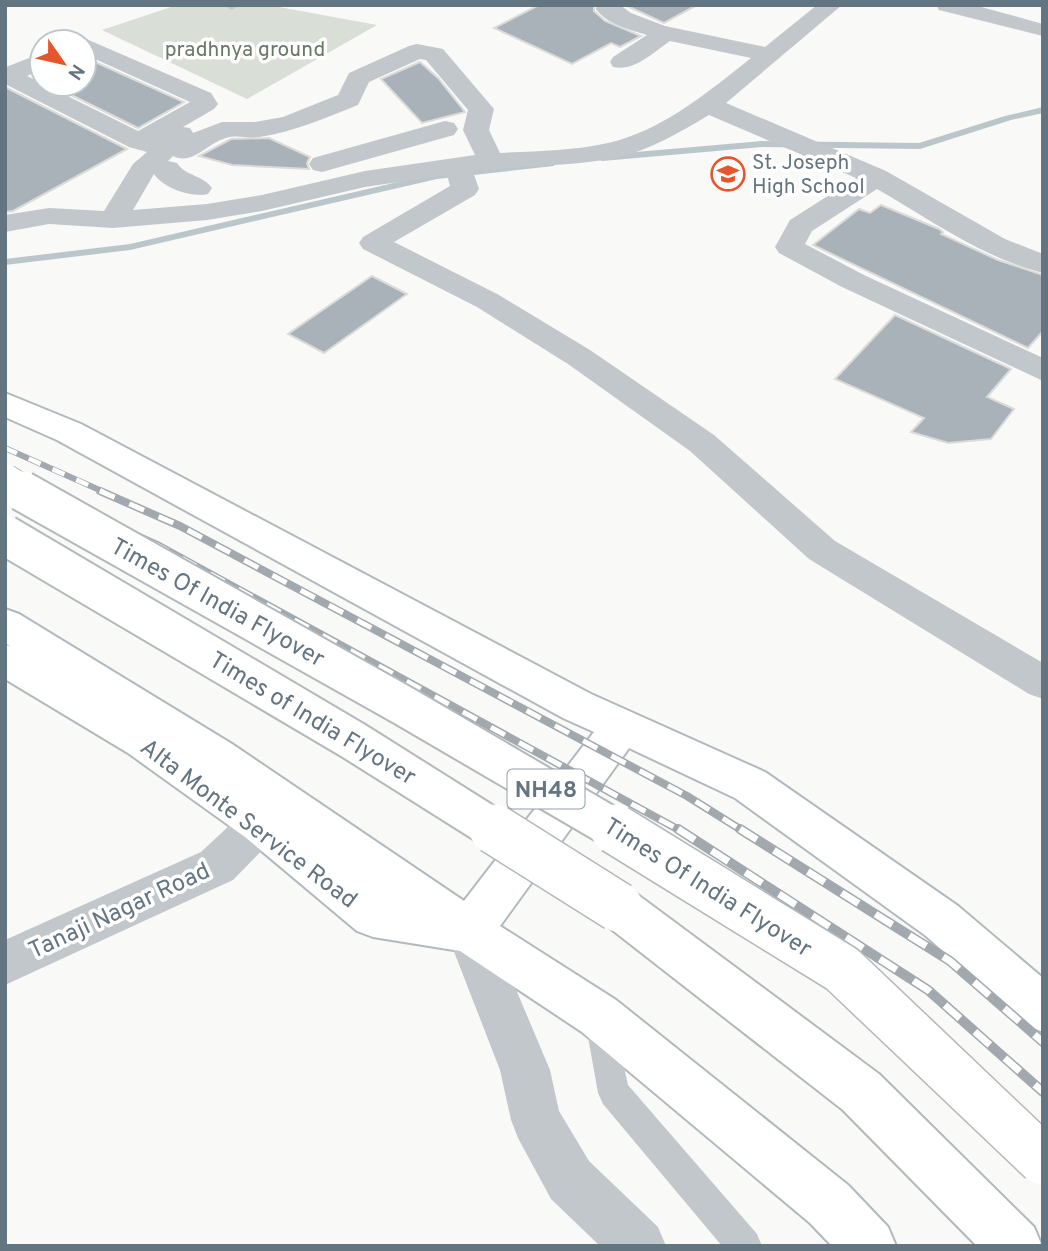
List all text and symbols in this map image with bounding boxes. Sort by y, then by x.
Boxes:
north arrow [28,28,98,98]
park label: pradhnya ground [165,37,325,64]
text: N [62,59,89,84]
place label: St. Joseph High School [752,150,865,201]
school or university icon: St. Joseph High School [709,155,747,193]
street label: Times Of India Flyover [105,532,329,675]
street label: Times of India Flyover [203,646,421,793]
street label: Alta Monte Service Road [133,733,362,916]
road number: NH48 [508,769,584,808]
street label: Times Of India Flyover [597,812,817,965]
street label: Tanaji Nagar Road [24,857,215,967]

